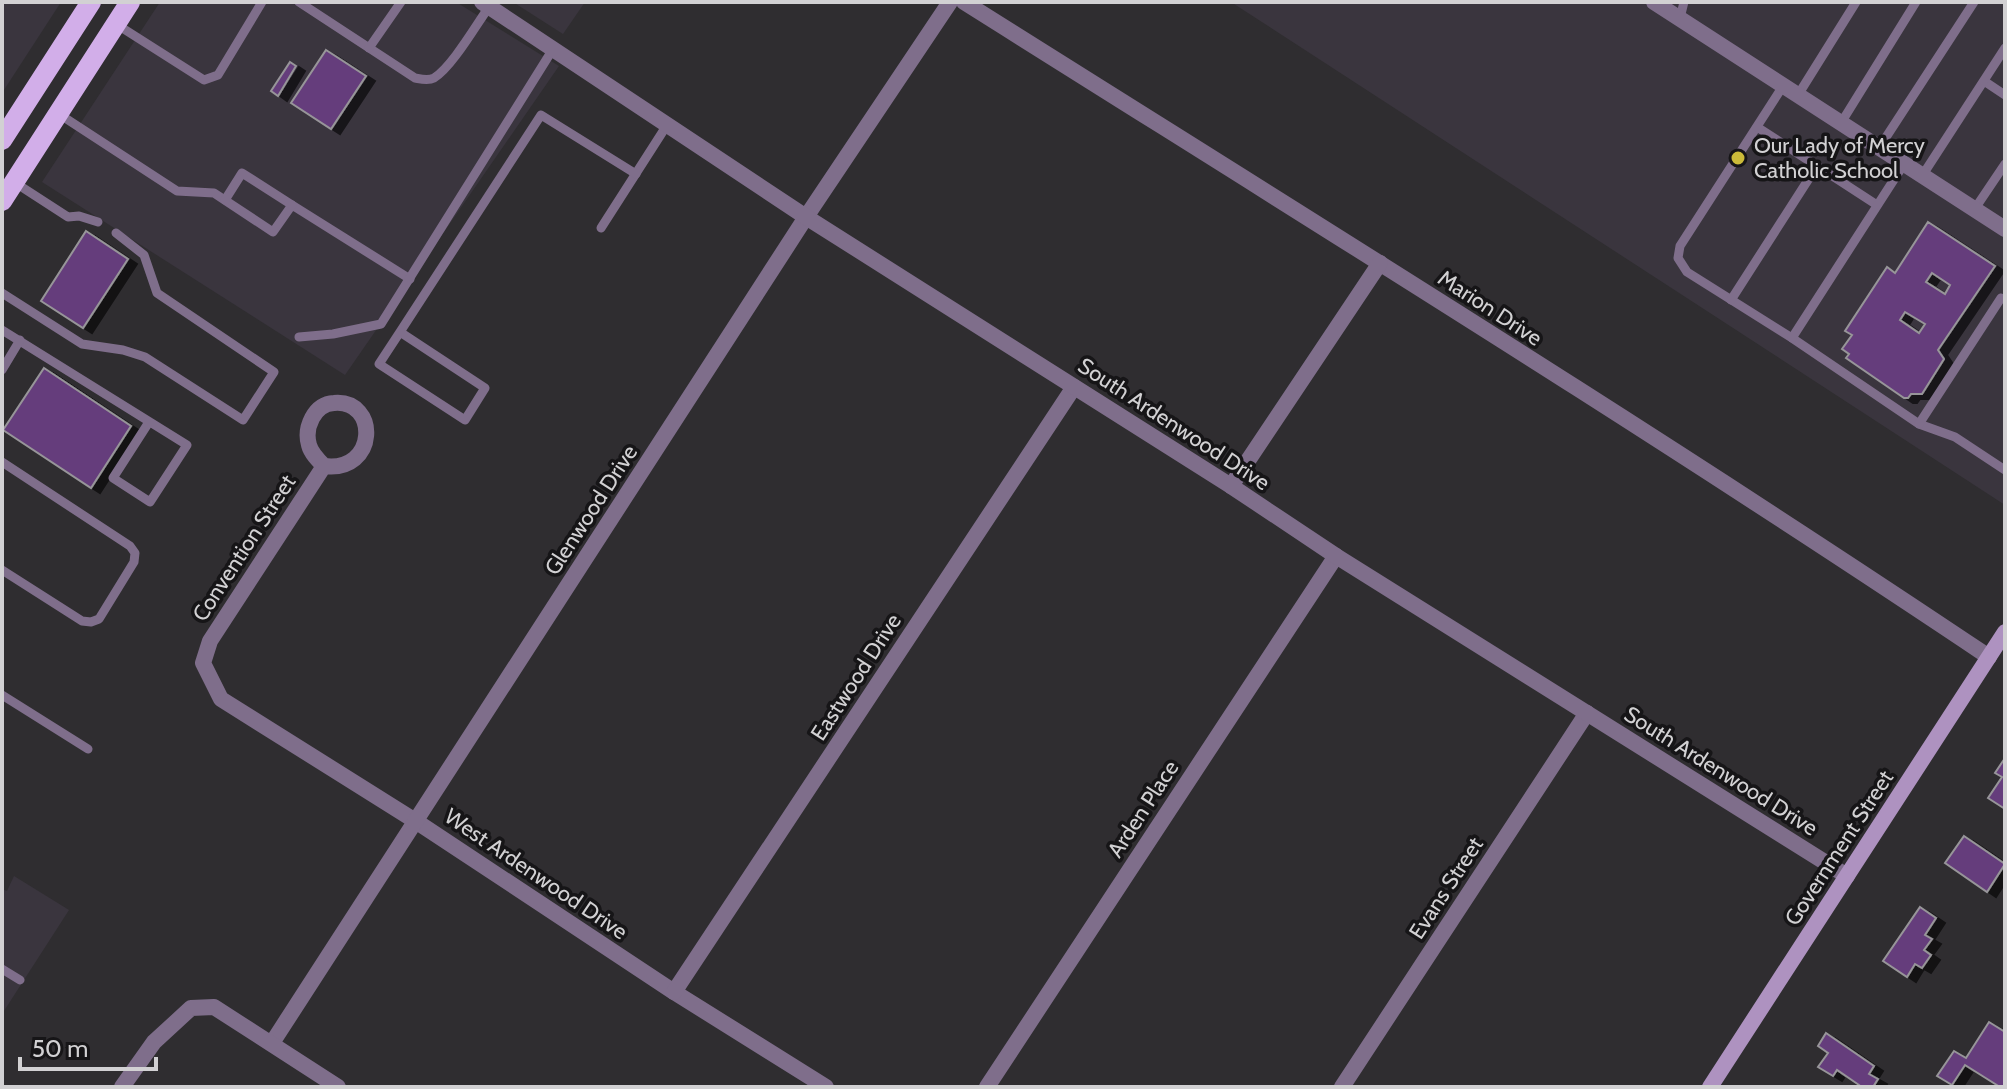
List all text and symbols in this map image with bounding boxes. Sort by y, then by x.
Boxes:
place label: Our Lady of Mercy Catholic School [1754,132,1925,184]
marker: Our Lady of Mercy Catholic School [1729,149,1747,167]
street label: Marion Drive [1433,264,1547,352]
street label: South Ardenwood Drive [1073,352,1275,496]
street label: Glenwood Drive [539,440,643,580]
street label: Convention Street [187,469,302,626]
street label: Eastwood Drive [805,608,907,746]
street label: South Ardenwood Drive [1619,700,1823,842]
street label: Arden Place [1102,755,1184,863]
street label: Government Street [1779,765,1899,931]
street label: West Ardenwood Drive [439,803,633,945]
street label: Evans Street [1403,832,1489,944]
scale bar [20,1021,156,1071]
text: 50 m [32,1034,88,1063]

